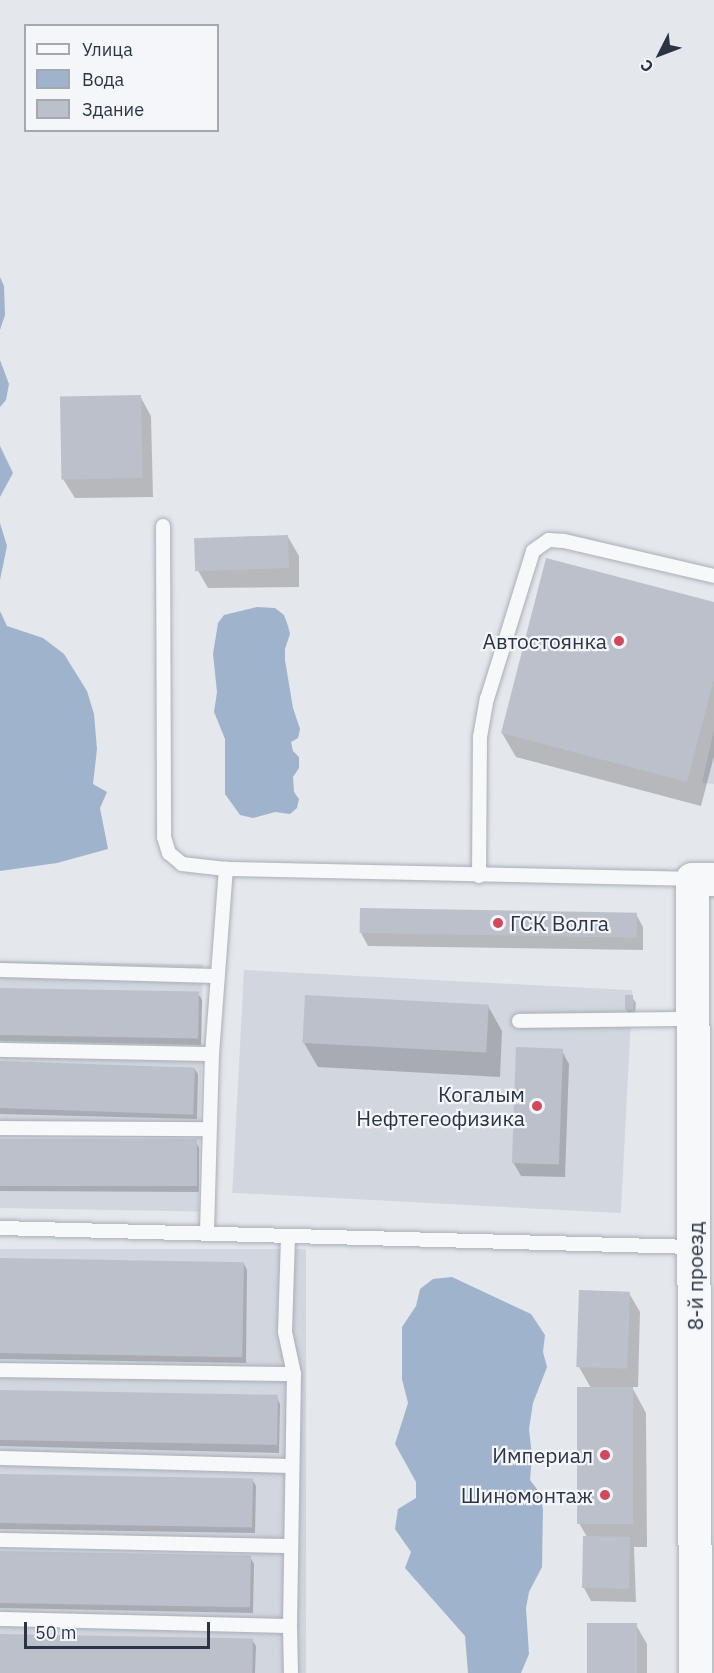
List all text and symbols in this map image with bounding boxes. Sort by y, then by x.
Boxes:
legend [24,24,219,132]
north arrow [630,24,690,84]
text: Улица [82,38,133,61]
text: С [636,55,658,77]
text: Вода [82,68,124,91]
text: Здание [82,98,144,121]
place label: Автостоянка [482,628,607,654]
marker: Автостоянка [612,634,626,648]
place label: ГСК Волга [510,910,609,936]
marker: ГСК Волга [491,916,505,930]
place label: Когалым Нефтегеофизика [356,1081,525,1131]
marker: Когалым Нефтегеофизика [530,1099,544,1113]
street label: 8-й проезд [682,1222,708,1330]
place label: Империал [492,1442,593,1468]
marker: Империал [598,1448,612,1462]
place label: Шиномонтаж [461,1482,593,1508]
marker: Шиномонтаж [598,1488,612,1502]
scale bar [27,1610,213,1648]
text: 50 m [35,1621,77,1644]

